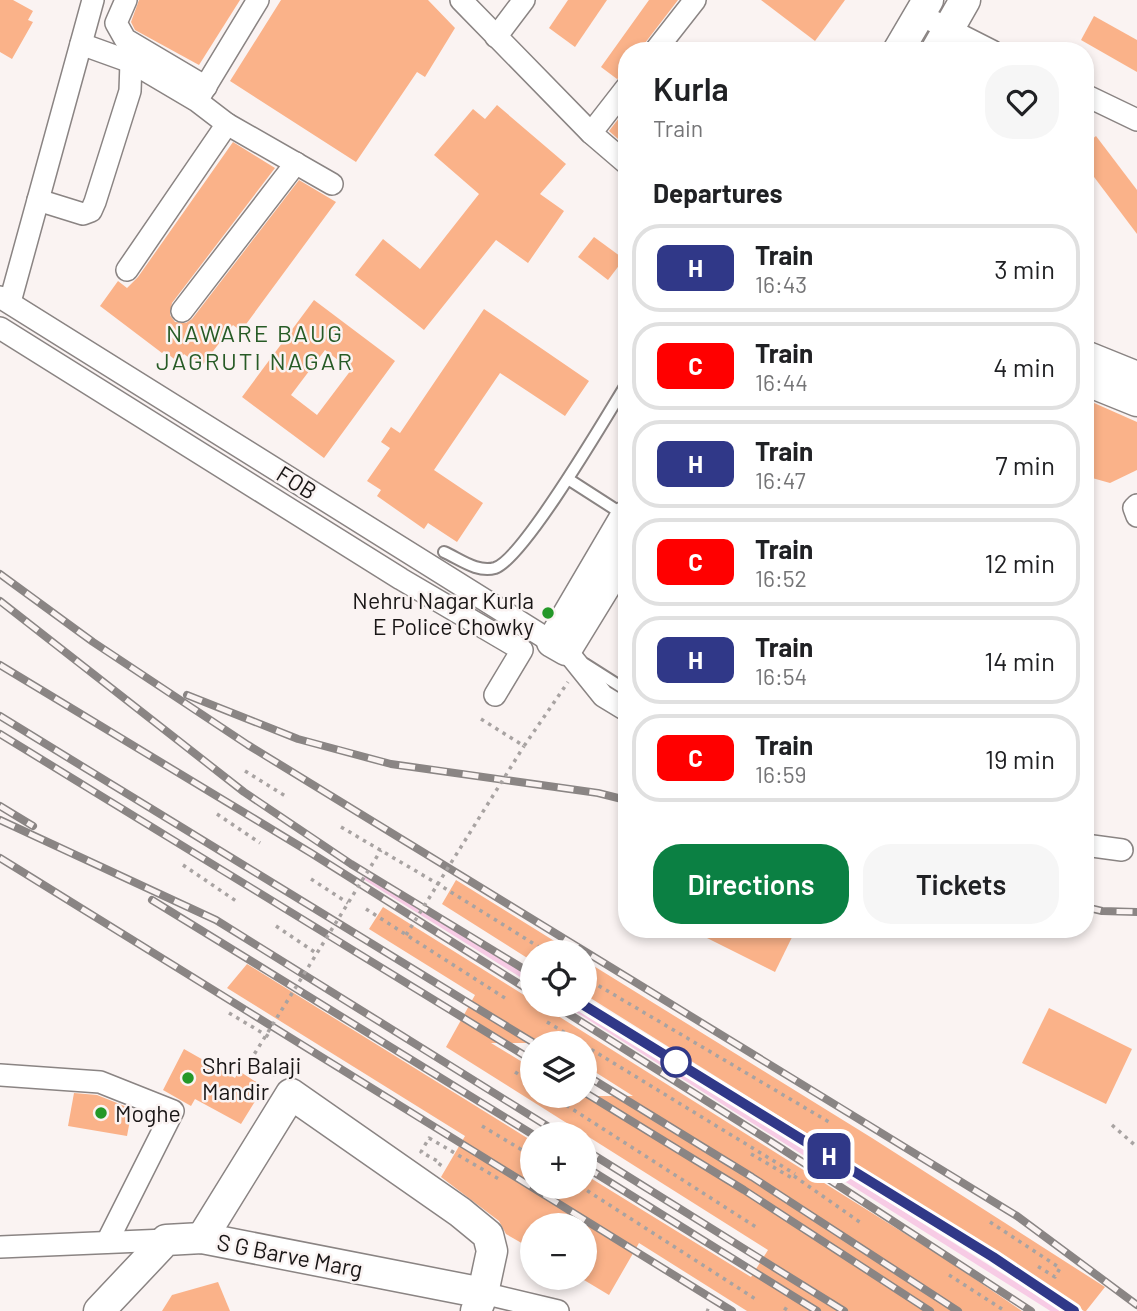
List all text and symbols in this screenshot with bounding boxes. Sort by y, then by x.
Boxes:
button: heart [985,65,1059,139]
text: Kurla [653,68,729,108]
text: Train [653,114,703,142]
text: Departures [653,177,783,208]
text: Train [755,239,813,270]
text: H [688,253,703,282]
text: 3 min [994,253,1055,284]
text: 16:43 [755,270,807,298]
district label: NAWARE BAUG JAGRUTI NAGAR [156,318,354,375]
text: Train [755,337,813,368]
text: C [688,351,703,380]
text: 4 min [993,351,1055,382]
text: 16:44 [755,368,808,396]
text: Train [755,435,813,466]
text: H [688,449,703,478]
text: 7 min [995,449,1055,480]
street label: FOB [272,459,322,505]
text: 16:47 [755,466,806,494]
text: Train [755,533,813,564]
text: C [688,547,703,576]
text: 12 min [985,547,1055,578]
text: 16:52 [755,564,807,592]
place label: Nehru Nagar Kurla E Police Chowky [352,586,534,640]
marker: Nehru Nagar Kurla E Police Chowky [540,605,556,621]
text: Train [755,631,813,662]
text: H [688,645,703,674]
text: 14 min [984,645,1055,676]
text: 16:54 [755,662,807,690]
text: Train [755,729,813,760]
text: C [688,743,703,772]
text: 19 min [985,743,1055,774]
text: 16:59 [755,760,807,788]
button: Directions [653,844,849,924]
button: Tickets [863,844,1059,924]
map controls [520,940,597,1290]
button: locate [520,940,597,1017]
button: layers [520,1031,597,1108]
unlabelled marker [661,1047,691,1077]
place label: Shri Balaji Mandir [202,1051,301,1105]
marker: Shri Balaji Mandir [180,1070,196,1086]
place label: Moghe [115,1099,181,1127]
marker: Moghe [93,1105,109,1121]
button: + [520,1122,597,1199]
line badge: H [806,1133,852,1179]
text: H [821,1141,837,1170]
button: − [520,1213,597,1290]
street label: S G Barve Marg [215,1227,365,1283]

